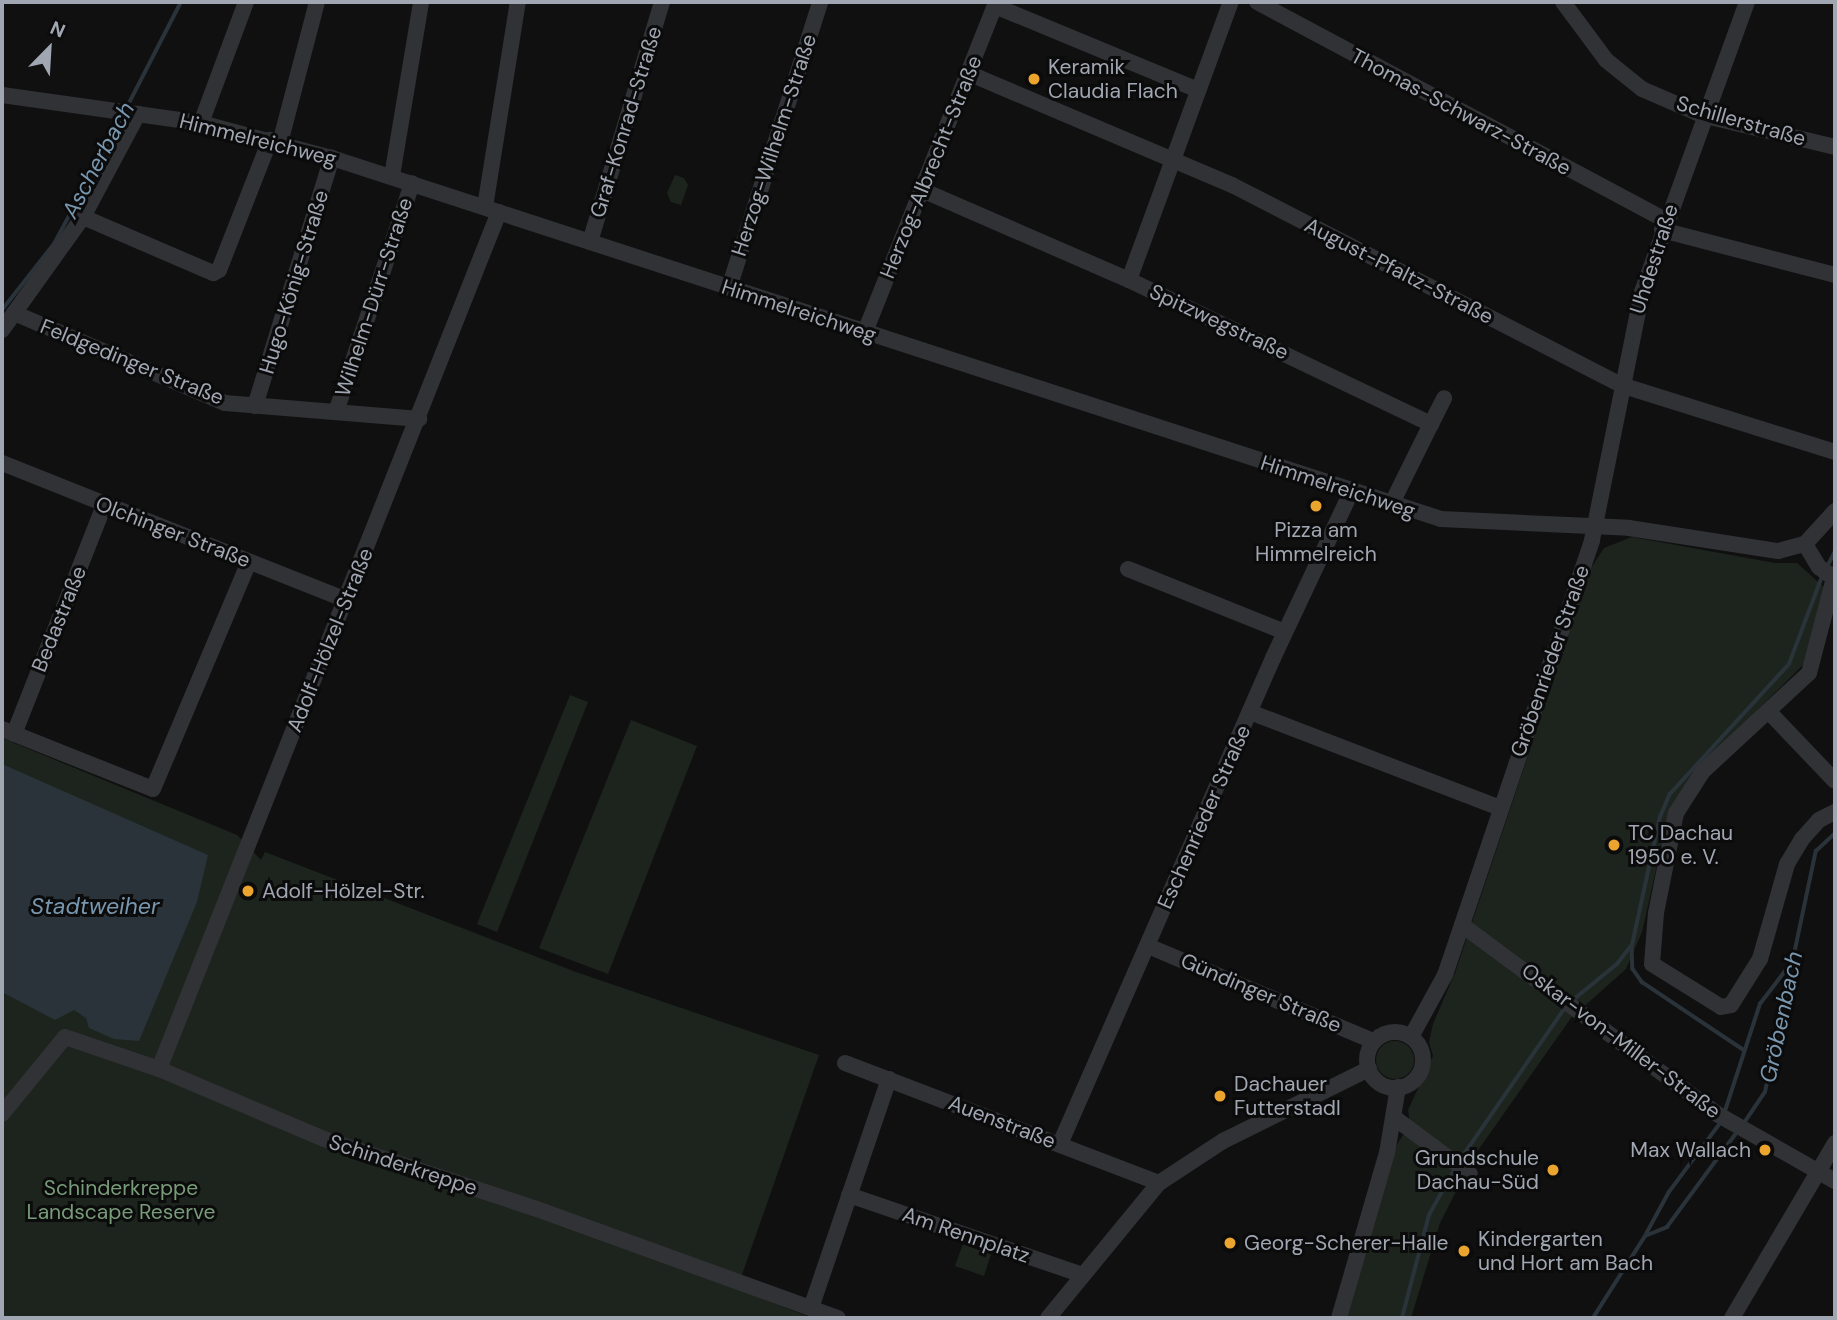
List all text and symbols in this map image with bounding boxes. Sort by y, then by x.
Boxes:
north arrow [14,14,84,84]
text: N [46,15,69,44]
street label: Graf-Konrad-Straße [585,23,667,221]
street label: Herzog-Wilhelm-Straße [726,31,822,259]
street label: Thomas-Schwarz-Straße [1347,43,1575,181]
street label: Herzog-Albrecht-Straße [875,52,987,282]
place label: Keramik Claudia Flach [1048,54,1178,104]
marker: Keramik Claudia Flach [1026,71,1042,87]
street label: Schillerstraße [1673,91,1809,151]
water label: Ascherbach [56,97,140,223]
street label: Himmelreichweg [177,108,339,172]
street label: Hugo-König-Straße [254,187,334,377]
street label: Wilhelm-Dürr-Straße [330,195,418,399]
street label: Uhdestraße [1624,201,1684,317]
street label: August-Pfaltz-Straße [1300,212,1498,330]
street label: Himmelreichweg [719,274,879,348]
street label: Spitzwegstraße [1146,279,1292,365]
street label: Feldgedinger Straße [37,314,227,410]
street label: Himmelreichweg [1258,450,1418,524]
street label: Olchinger Straße [92,491,254,573]
marker: Pizza am Himmelreich [1308,498,1324,514]
place label: Pizza am Himmelreich [1255,517,1377,567]
street label: Adolf-Hölzel-Straße [282,544,378,736]
street label: Bedastraße [26,562,92,676]
street label: Gröbenrieder Straße [1505,562,1595,760]
street label: Eschenrieder Straße [1152,721,1256,913]
place label: TC Dachau 1950 e. V. [1628,820,1733,870]
marker: TC Dachau 1950 e. V. [1606,837,1622,853]
place label: Adolf-Hölzel-Str. [262,878,425,904]
marker: Adolf-Hölzel-Str. [240,883,256,899]
water label: Stadtweiher [30,892,160,920]
street label: Gündinger Straße [1177,948,1345,1038]
water label: Gröbenbach [1754,949,1808,1085]
street label: Oskar-von-Miller-Straße [1517,958,1725,1124]
place label: Dachauer Futterstadl [1234,1071,1341,1121]
marker: Dachauer Futterstadl [1212,1088,1228,1104]
street label: Auenstraße [945,1090,1059,1154]
street label: Schinderkreppe [326,1129,480,1201]
place label: Max Wallach [1630,1137,1751,1163]
marker: Max Wallach [1757,1142,1773,1158]
place label: Grundschule Dachau-Süd [1415,1145,1539,1195]
marker: Grundschule Dachau-Süd [1545,1162,1561,1178]
park label: Schinderkreppe Landscape Reserve [27,1175,215,1225]
street label: Am Rennplatz [899,1201,1033,1269]
place label: Kindergarten und Hort am Bach [1478,1226,1653,1276]
place label: Georg-Scherer-Halle [1244,1230,1449,1256]
marker: Georg-Scherer-Halle [1222,1235,1238,1251]
marker: Kindergarten und Hort am Bach [1456,1243,1472,1259]

